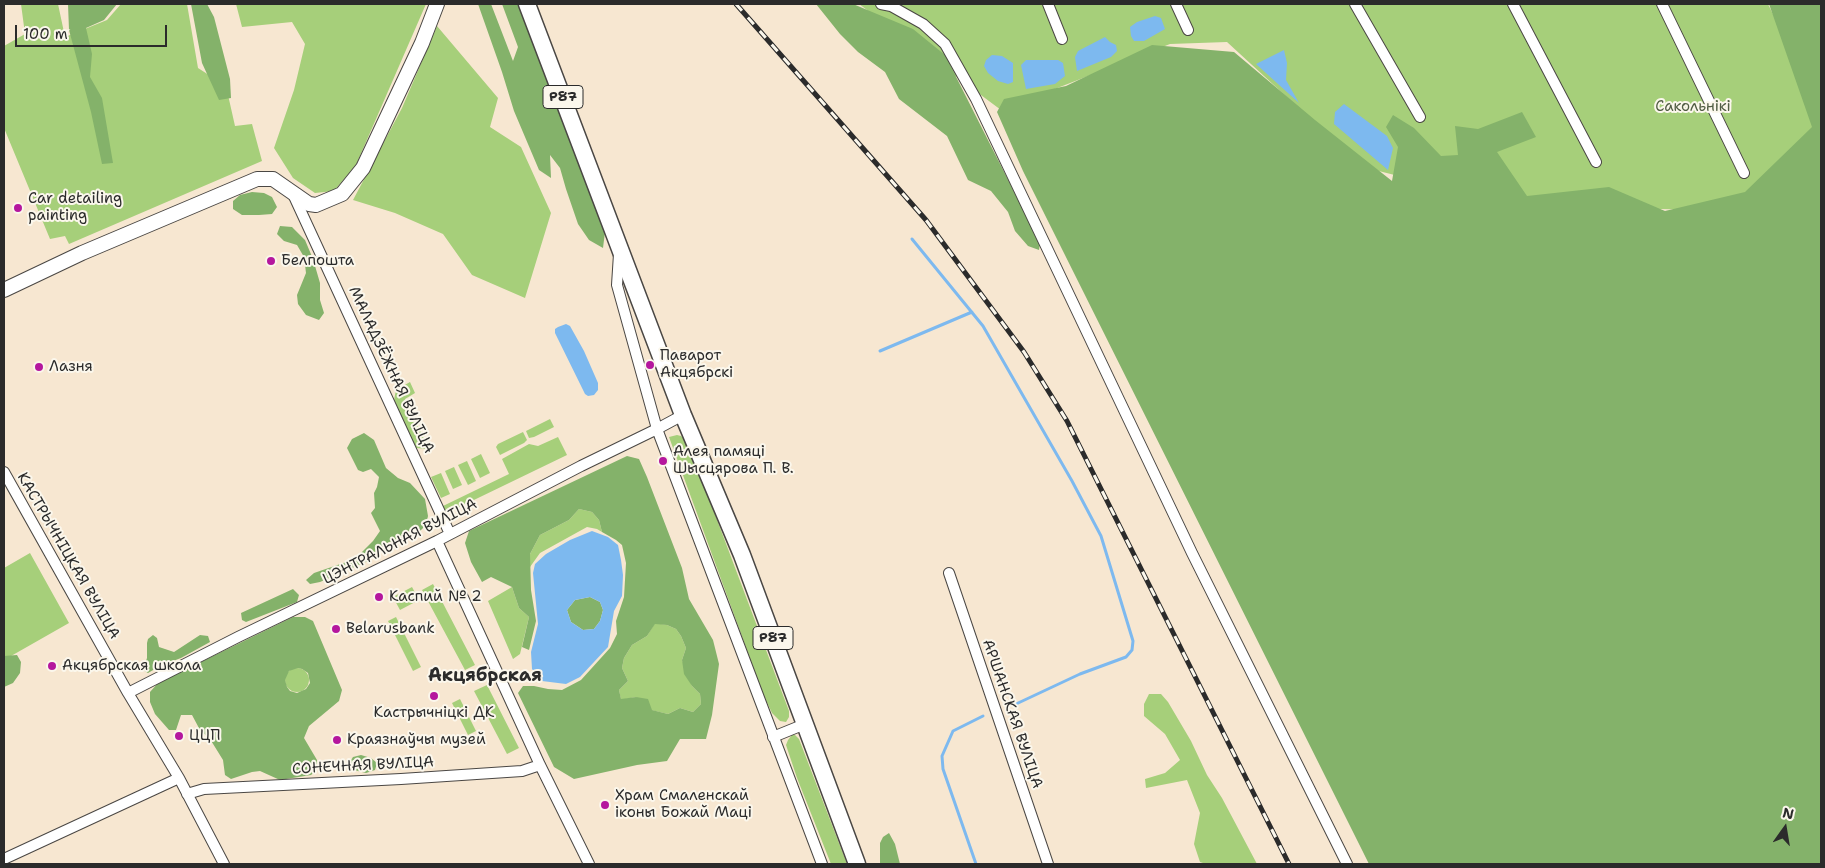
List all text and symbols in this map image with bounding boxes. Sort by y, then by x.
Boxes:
scale bar [18,15,170,47]
text: 100 m [23,24,68,44]
road number: Р87 [543,85,583,108]
park label: Сакольнікі [1655,98,1731,116]
place label: Car detailing painting [28,190,122,225]
marker: Car detailing painting [12,202,24,214]
place label: Белпошта [281,252,354,270]
marker: Белпошта [265,255,277,267]
street label: МАЛАДЗЁЖНАЯ ВУЛІЦА [344,284,438,456]
place label: Паварот Акцябрскі [660,347,733,382]
place label: Лазня [49,358,93,376]
marker: Паварот Акцябрскі [644,359,656,371]
marker: Лазня [33,361,45,373]
place label: Алея памяці Шысцярова П. В. [673,443,793,478]
marker: Алея памяці Шысцярова П. В. [657,455,669,467]
street label: КАСТРЫЧНІЦКАЯ ВУЛІЦА [13,469,123,643]
street label: ЦЭНТРАЛЬНАЯ ВУЛІЦА [320,495,480,589]
place label: Каспий № 2 [389,588,482,606]
marker: Каспий № 2 [373,591,385,603]
place label: Belarusbank [346,620,435,638]
marker: Belarusbank [330,623,342,635]
road number: Р87 [753,626,793,650]
street label: АРШАНСКАЯ ВУЛІЦА [978,637,1046,791]
place label: Акцябрская школа [62,657,201,675]
marker: Акцябрская школа [46,660,58,672]
district label: Акцябрская [428,665,542,687]
marker: Кастрычніцкі ДК [428,690,440,702]
place label: Кастрычніцкі ДК [374,704,494,722]
place label: ЦЦП [189,727,220,745]
marker: ЦЦП [173,730,185,742]
place label: Краязнаўчы музей [347,731,486,749]
marker: Краязнаўчы музей [331,734,343,746]
street label: СОНЕЧНАЯ ВУЛІЦА [292,753,434,779]
place label: Храм Смаленскай іконы Божай Маці [615,787,752,822]
marker: Храм Смаленскай іконы Божай Маці [599,799,611,811]
north arrow [1760,803,1810,853]
text: N [1781,803,1796,823]

